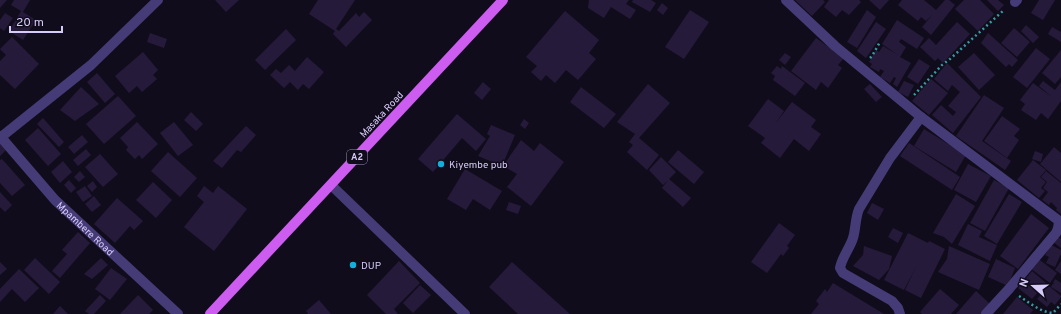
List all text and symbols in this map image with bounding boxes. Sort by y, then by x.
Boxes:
scale bar [10,8,62,34]
text: 20 m [16,15,44,31]
street label: Masaka Road [357,89,407,141]
road number: A2 [347,150,367,164]
marker: Kiyembe pub [436,159,446,169]
place label: Kiyembe pub [449,159,508,172]
street label: Mpambere Road [53,200,116,259]
marker: DUP [348,260,358,270]
place label: DUP [361,260,381,273]
north arrow [1013,266,1053,306]
text: N [1017,277,1032,289]

